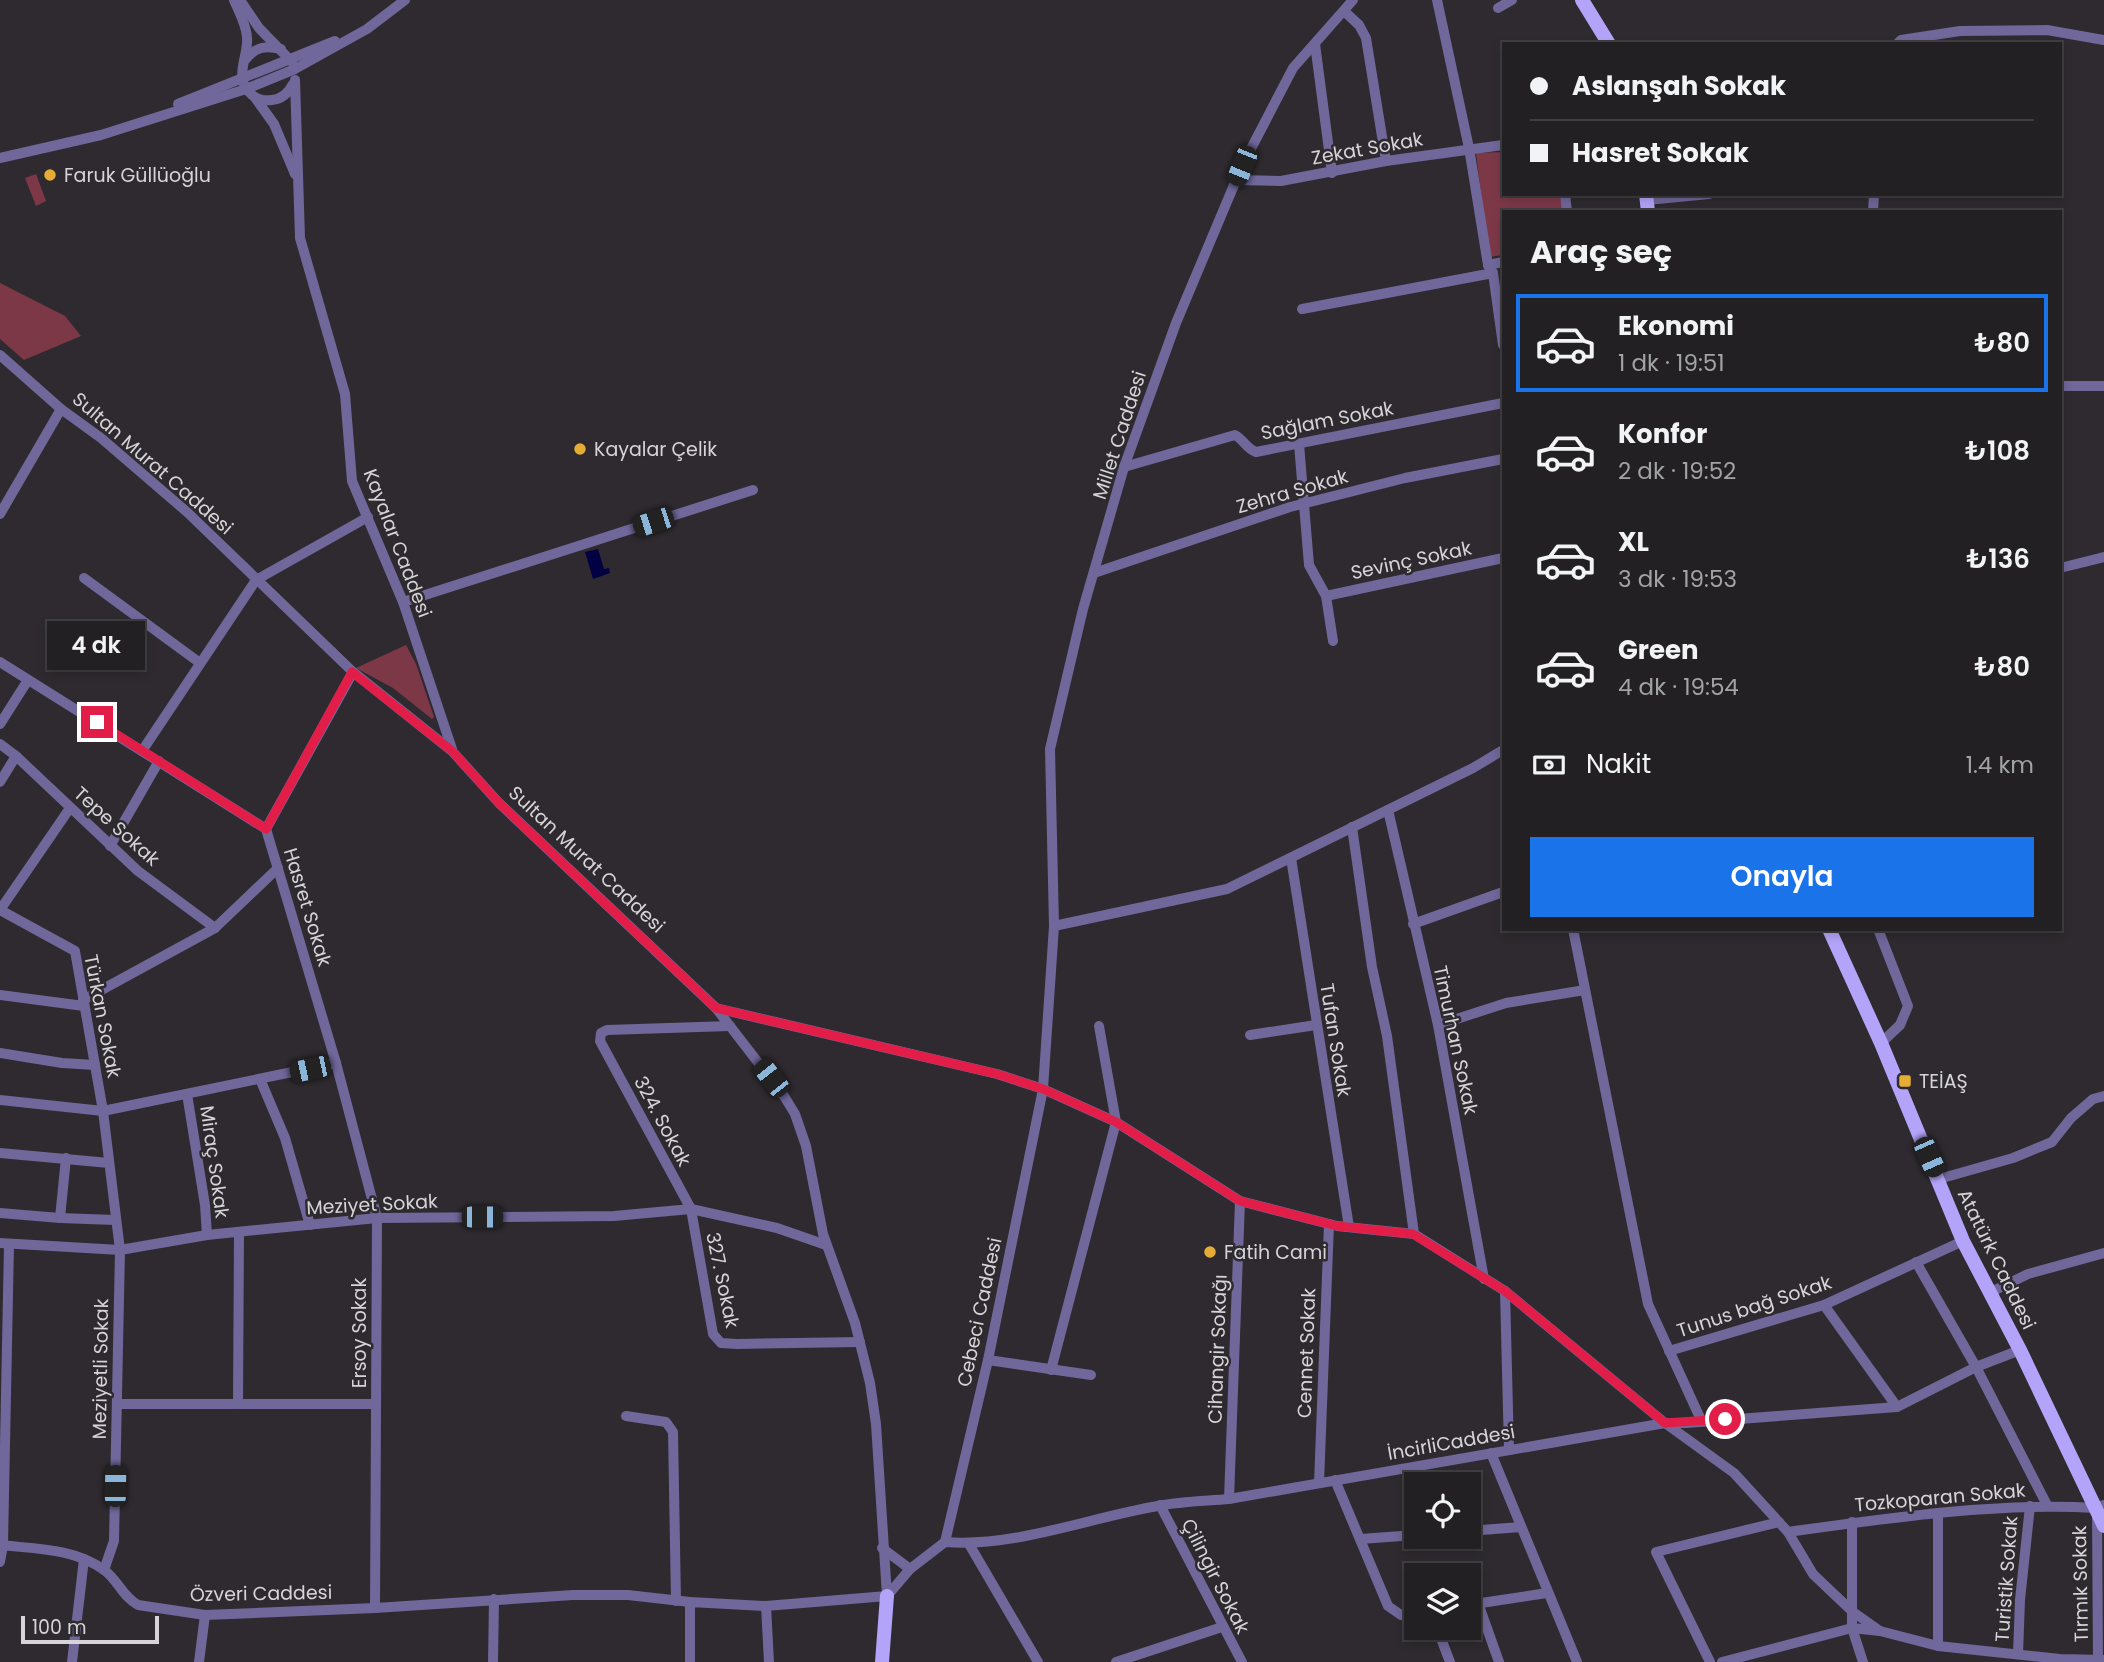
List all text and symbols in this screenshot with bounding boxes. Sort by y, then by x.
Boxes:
text: Aslanşah Sokak [1572,68,1786,104]
street label: Zekat Sokak [1309,125,1425,172]
text: Hasret Sokak [1572,135,1749,171]
car [1225,143,1260,189]
place label: Faruk Güllüoğlu [64,162,211,189]
marker: Faruk Güllüoğlu [42,167,58,183]
text: Araç seç [1530,229,1672,274]
text: Ekonomi [1618,308,1734,344]
icon: car [1534,312,1597,375]
text: ₺80 [1975,325,2030,361]
text: 1 dk · 19:51 [1618,347,1725,379]
street label: Millet Caddesi [1086,367,1153,503]
street label: Sultan Murat Caddesi [66,386,239,541]
street label: Sağlam Sokak [1258,394,1396,447]
text: Konfor [1618,416,1707,452]
icon: car [1534,420,1597,483]
text: ₺108 [1965,433,2030,469]
place label: Kayalar Çelik [594,436,717,463]
marker: Kayalar Çelik [572,441,588,457]
text: 2 dk · 19:52 [1618,455,1736,487]
street label: Zehra Sokak [1233,463,1351,520]
street label: Kayalar Caddesi [357,465,438,621]
car [630,506,677,538]
text: XL [1618,524,1649,560]
icon: car [1534,528,1597,591]
street label: Sevinç Sokak [1348,534,1474,586]
text: ₺136 [1966,541,2030,577]
text: 3 dk · 19:53 [1618,563,1737,595]
callout: 4 dk [48,620,146,670]
text: 4 dk [71,629,121,661]
text: Green [1618,632,1699,668]
icon: car [1534,636,1597,699]
text: ₺80 [1975,649,2030,685]
text: 4 dk · 19:54 [1618,671,1739,703]
route end [81,706,113,738]
icon: cash [1530,746,1568,784]
text: Nakit [1586,746,1651,782]
text: 1.4 km [1966,749,2034,781]
street label: Tepe Sokak [68,780,166,873]
street label: Sultan Murat Caddesi [502,780,671,939]
button: Onayla [1530,837,2034,917]
street label: Hasret Sokak [277,845,338,970]
street label: Türkan Sokak [77,952,128,1080]
street label: Timurhan Sokak [1427,963,1485,1117]
street label: Tufan Sokak [1313,981,1358,1099]
car [288,1054,333,1084]
car [750,1055,793,1101]
place label: TEİAŞ [1919,1068,1968,1095]
street label: 324. Sokak [627,1071,698,1171]
marker: TEİAŞ [1897,1073,1913,1089]
street label: Miraç Sokak [193,1104,236,1220]
car [1911,1134,1948,1180]
street label: Atatürk Caddesi [1951,1184,2042,1334]
street label: Meziyet Sokak [306,1188,439,1221]
car [462,1207,504,1228]
street label: 327. Sokak [699,1230,746,1331]
street label: Cebeci Caddesi [950,1235,1008,1389]
place label: Fatih Cami [1224,1239,1327,1266]
marker: Fatih Cami [1202,1244,1218,1260]
street label: Tunus bağ Sokak [1673,1269,1835,1344]
street label: Cihangir Sokağı [1201,1274,1234,1424]
street label: Ersoy Sokak [346,1278,373,1388]
street label: Cennet Sokak [1291,1287,1322,1419]
street label: Meziyetli Sokak [86,1298,115,1440]
route start [1709,1403,1741,1435]
street label: İncirliCaddesi [1385,1418,1517,1467]
car [105,1465,126,1507]
map controls [1404,1472,1481,1640]
button: locate [1404,1472,1481,1549]
street label: Tozkoparan Sokak [1853,1477,2027,1518]
street label: Çilingir Sokak [1175,1514,1256,1639]
street label: Turistik Sokak [1989,1515,2024,1643]
street label: Tırmık Sokak [2066,1525,2095,1643]
button: layers [1404,1563,1481,1640]
street label: Özveri Caddesi [190,1579,332,1608]
scale bar [21,1613,159,1645]
text: 100 m [32,1614,87,1641]

